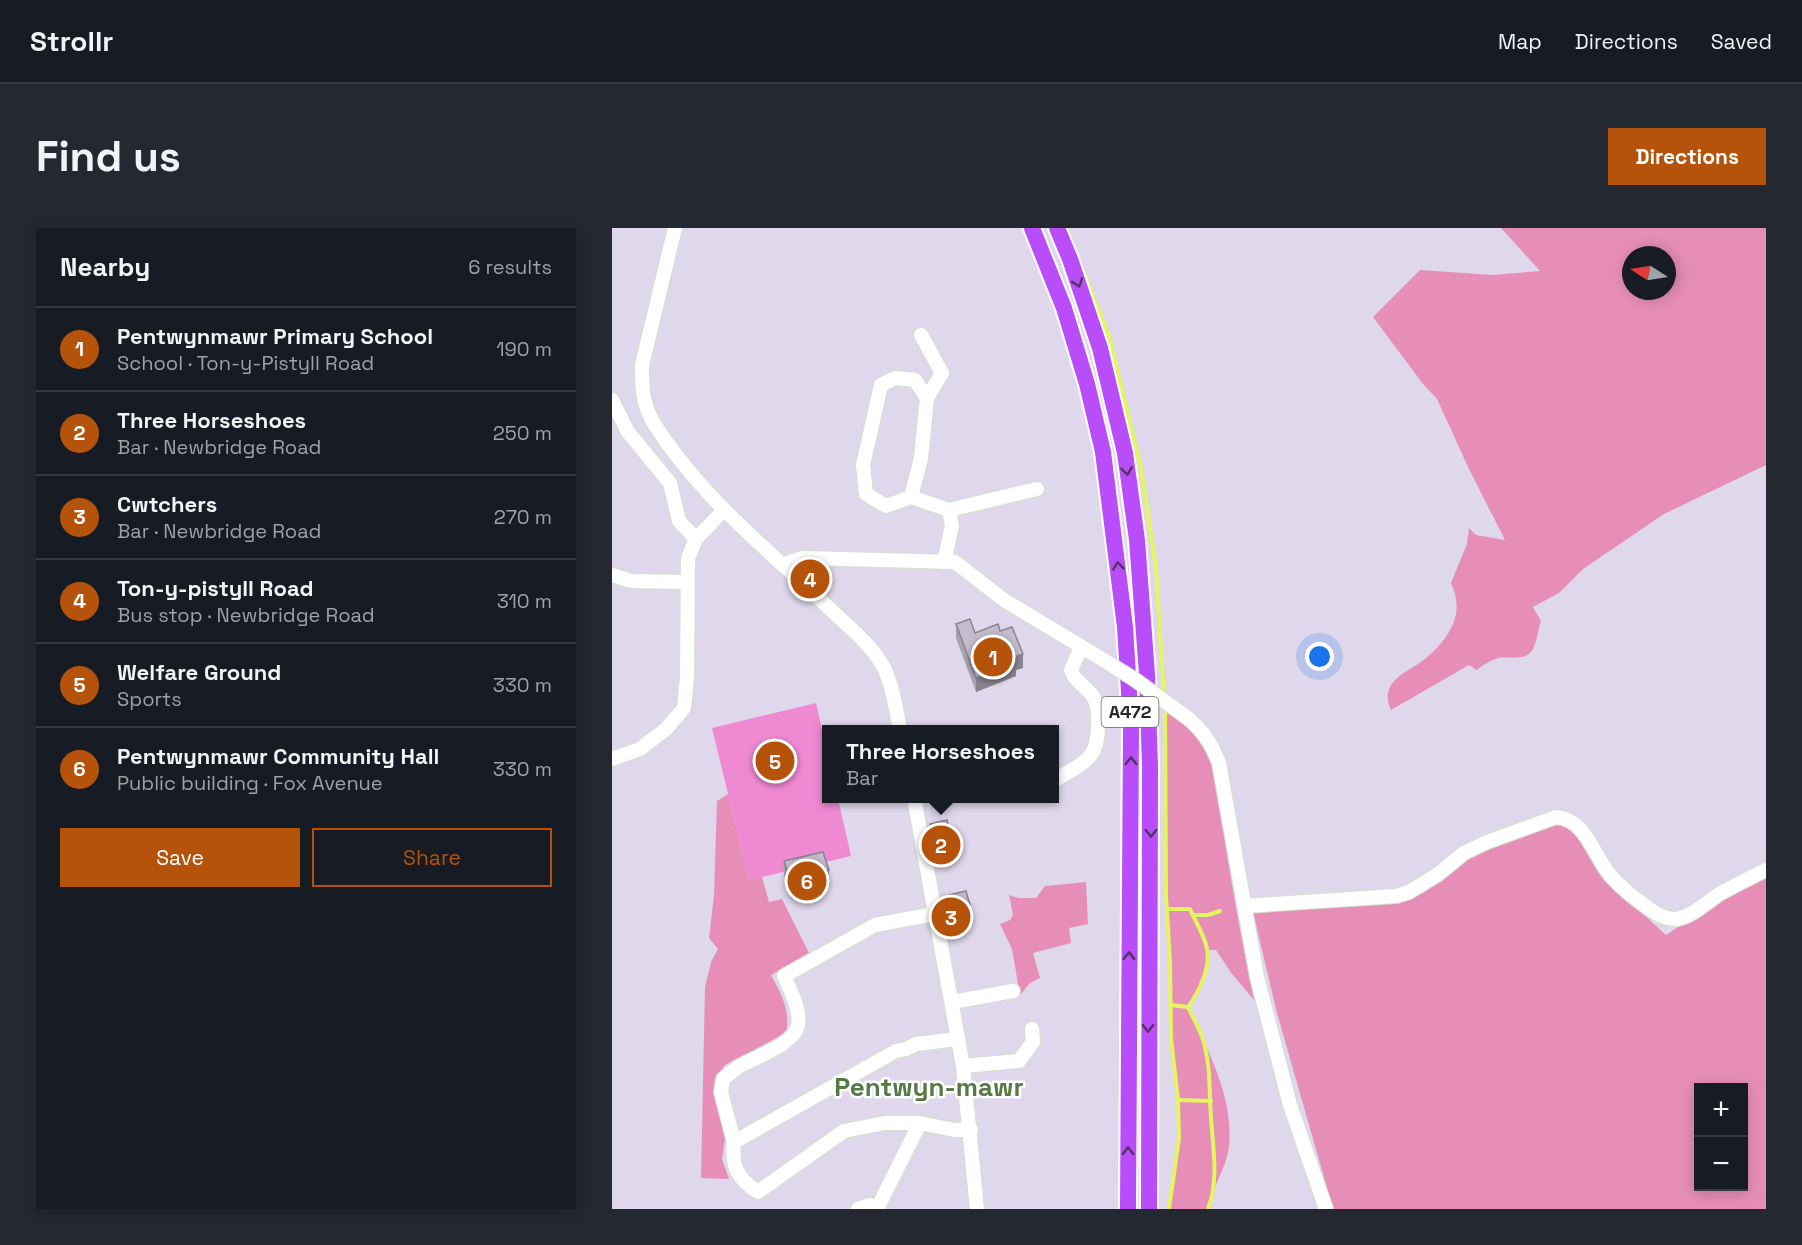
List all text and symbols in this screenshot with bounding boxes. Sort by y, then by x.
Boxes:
text: Strollr [30,23,113,59]
text: Map [1498,28,1542,55]
text: Directions [1575,28,1678,55]
text: Saved [1711,28,1772,55]
button: Directions [1608,128,1766,185]
text: Find us [36,130,181,183]
north arrow [1622,246,1676,300]
text: Nearby [60,250,150,284]
text: 6 results [468,254,552,280]
one-way arrow [1071,277,1083,288]
text: Pentwynmawr Primary School [117,322,433,350]
text: 1 [75,336,84,362]
text: 190 m [496,336,552,362]
text: School · Ton-y-Pistyll Road [117,350,374,376]
text: Three Horseshoes [117,406,306,434]
text: 2 [74,420,85,446]
text: 250 m [493,420,552,446]
text: Bar · Newbridge Road [117,434,321,460]
one-way arrow [1121,466,1133,476]
text: Cwtchers [117,490,217,518]
text: 3 [73,504,86,530]
text: 270 m [494,504,552,530]
text: Bar · Newbridge Road [117,518,321,544]
pin: 4 [790,556,830,602]
one-way arrow [1112,562,1125,571]
text: Ton-y-pistyll Road [117,574,313,602]
text: 4 [73,588,86,614]
text: 310 m [497,588,552,614]
text: Bus stop · Newbridge Road [117,602,375,628]
pin: 1 [974,634,1012,680]
your location [1305,642,1334,671]
text: Welfare Ground [117,658,281,686]
text: 5 [74,672,86,698]
text: 330 m [493,672,552,698]
text: Sports [117,686,182,712]
road number: A472 [1102,697,1158,727]
popup [822,725,1059,803]
text: Three Horseshoes [846,737,1035,765]
pin: 5 [756,738,794,784]
text: Pentwynmawr Community Hall [117,742,439,770]
text: 6 [73,756,86,782]
text: 330 m [493,756,552,782]
one-way arrow [1125,756,1137,765]
text: Bar [846,765,878,791]
text: Public building · Fox Avenue [117,770,383,796]
pin: 2 [922,822,960,868]
button: Save [60,828,300,887]
button: Share [312,828,552,887]
one-way arrow [1145,828,1157,837]
pin: 6 [788,858,826,904]
pin: 3 [932,894,970,940]
one-way arrow [1123,951,1136,960]
one-way arrow [1142,1023,1154,1032]
district label: Pentwyn-mawr [834,1070,1024,1104]
map controls [1694,1083,1748,1191]
button: + [1694,1083,1748,1137]
button: − [1694,1137,1748,1191]
one-way arrow [1122,1146,1134,1155]

